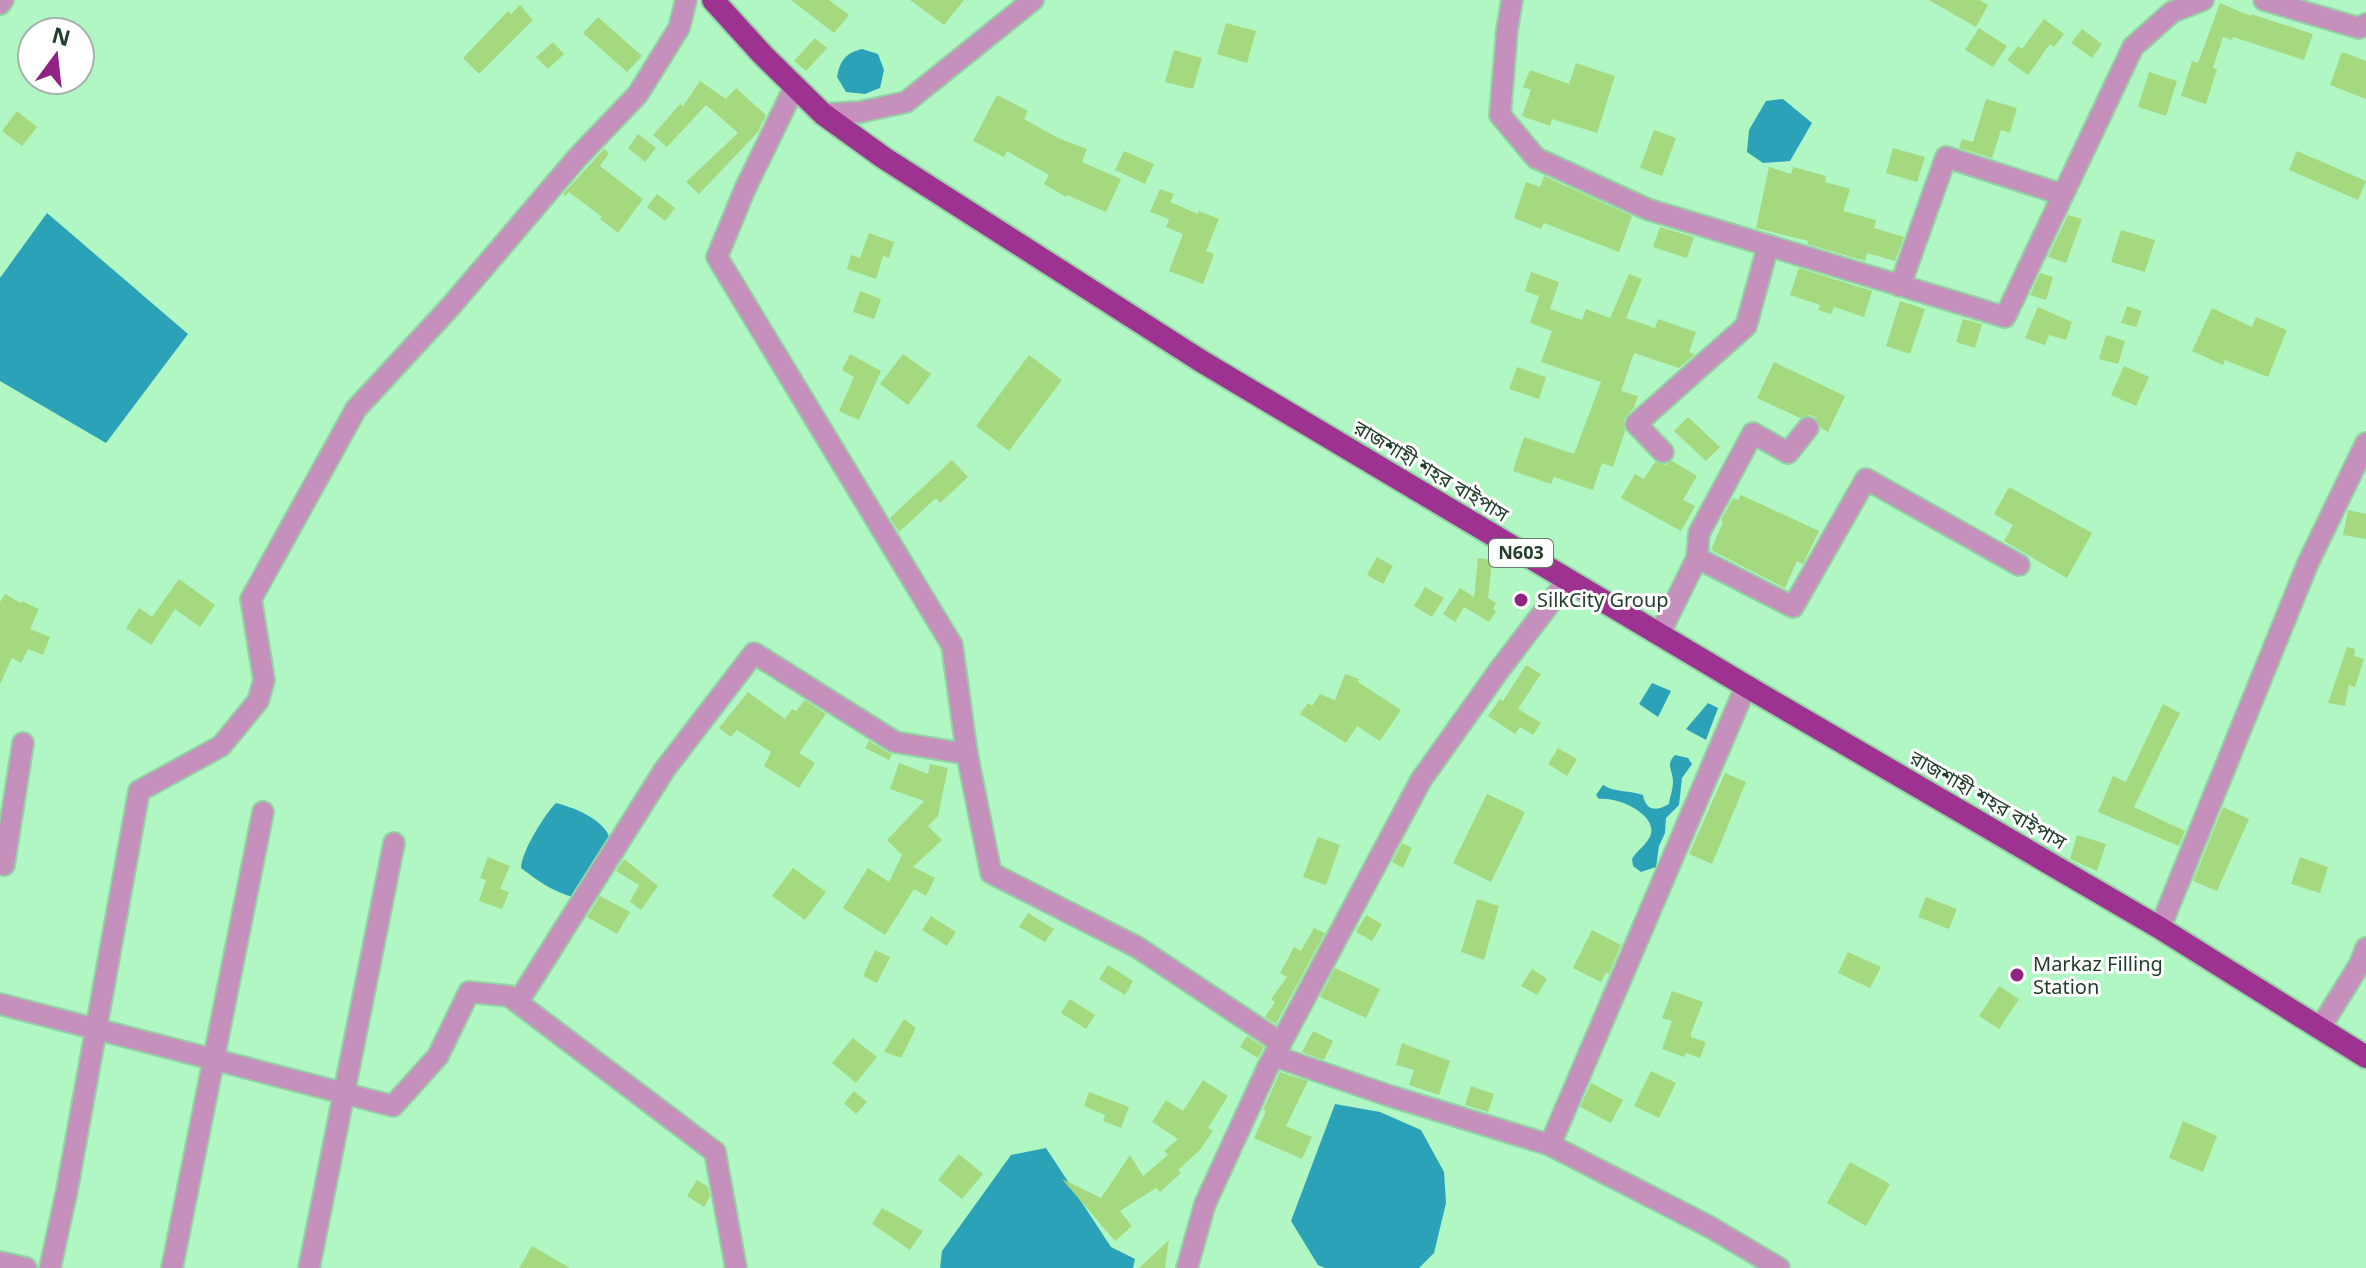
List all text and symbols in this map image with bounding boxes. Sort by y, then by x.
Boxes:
north arrow [16,16,96,96]
text: N [49,19,74,53]
street label: রাজশাহী শহর বাইপাস [1348,413,1514,528]
road number: N603 [1489,539,1553,567]
place label: SilkCity Group [1537,586,1669,613]
marker: SilkCity Group [1512,591,1530,609]
street label: রাজশাহী শহর বাইপাস [1904,743,2072,856]
place label: Markaz Filling Station [2033,950,2163,1000]
marker: Markaz Filling Station [2008,966,2026,984]

